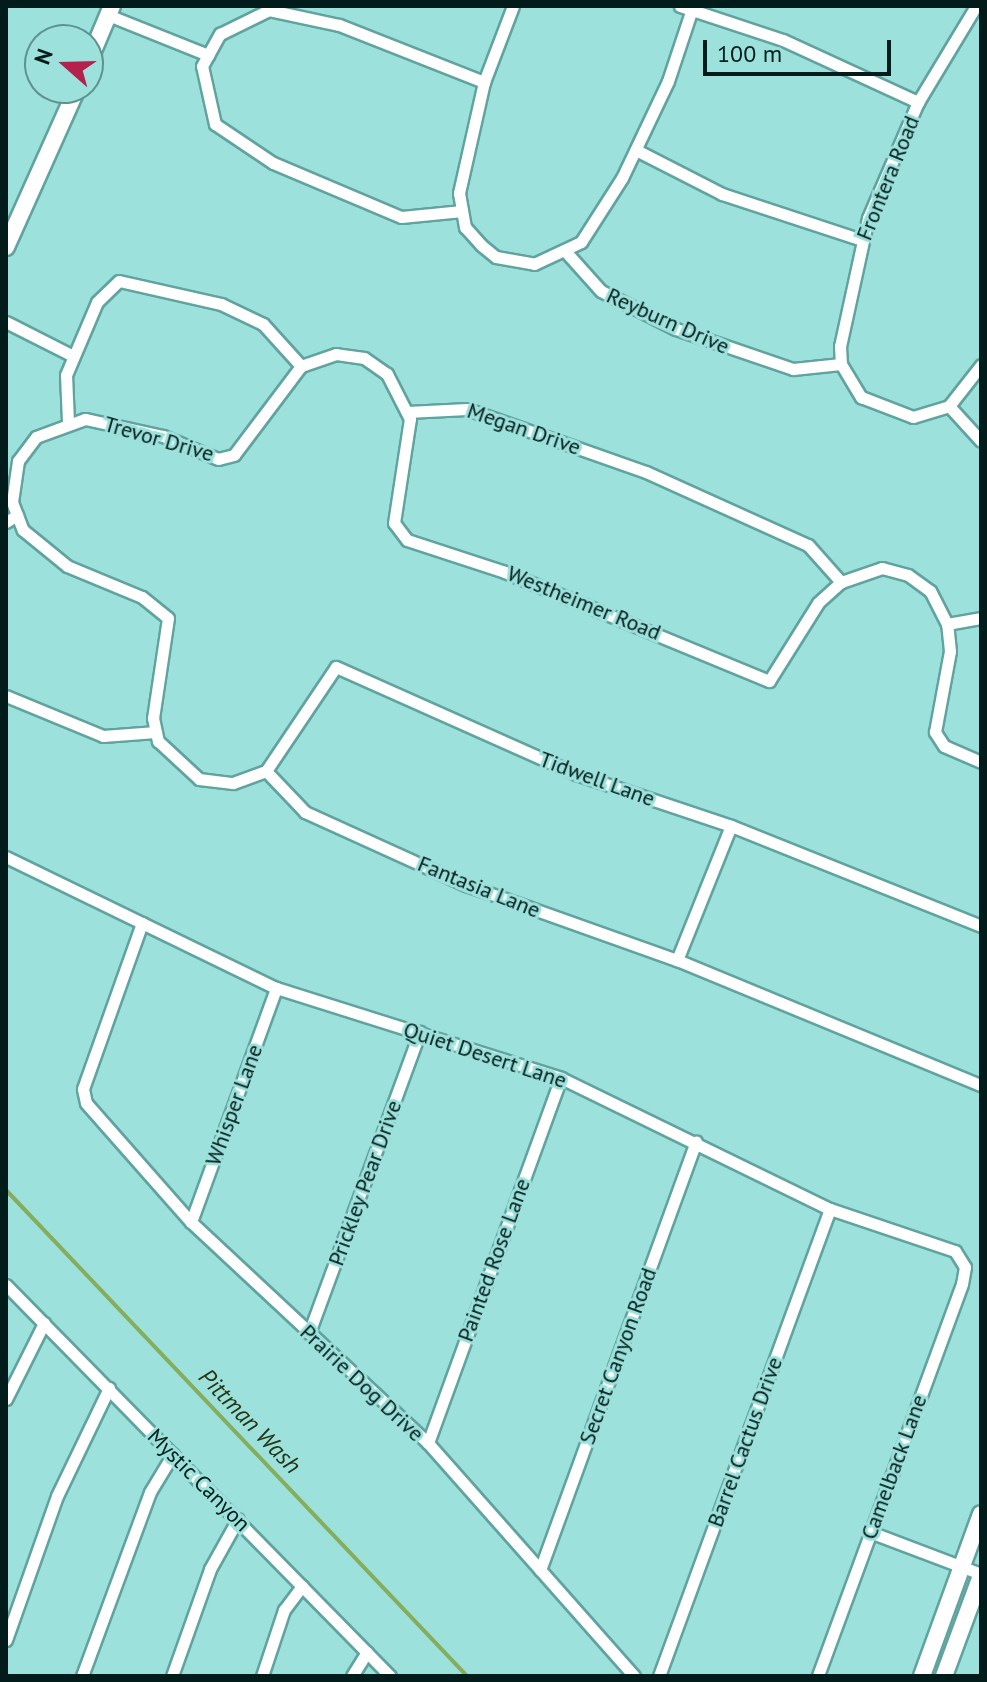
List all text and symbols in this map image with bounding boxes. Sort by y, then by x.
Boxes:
north arrow [24,24,104,104]
scale bar [707,24,895,74]
text: 100 m [717,38,782,69]
text: N [28,45,59,68]
street label: Frontera Road [851,112,925,244]
street label: Reyburn Drive [603,282,733,360]
street label: Megan Drive [464,397,584,461]
street label: Trevor Drive [101,411,217,467]
street label: Westheimer Road [503,560,665,646]
street label: Tidwell Lane [536,746,658,812]
street label: Fantasia Lane [414,850,544,924]
street label: Quiet Desert Lane [400,1016,570,1094]
street label: Whisper Lane [200,1041,268,1169]
street label: Prickley Pear Drive [323,1096,407,1270]
street label: Painted Rose Lane [452,1175,536,1345]
street label: Secret Canyon Road [574,1264,662,1448]
street label: Prairie Dog Drive [295,1319,429,1447]
street label: Barrel Cactus Drive [702,1353,788,1531]
water label: Pittman Wash [193,1362,307,1480]
street label: Camelback Lane [855,1391,933,1543]
street label: Mystic Canyon [142,1423,256,1537]

